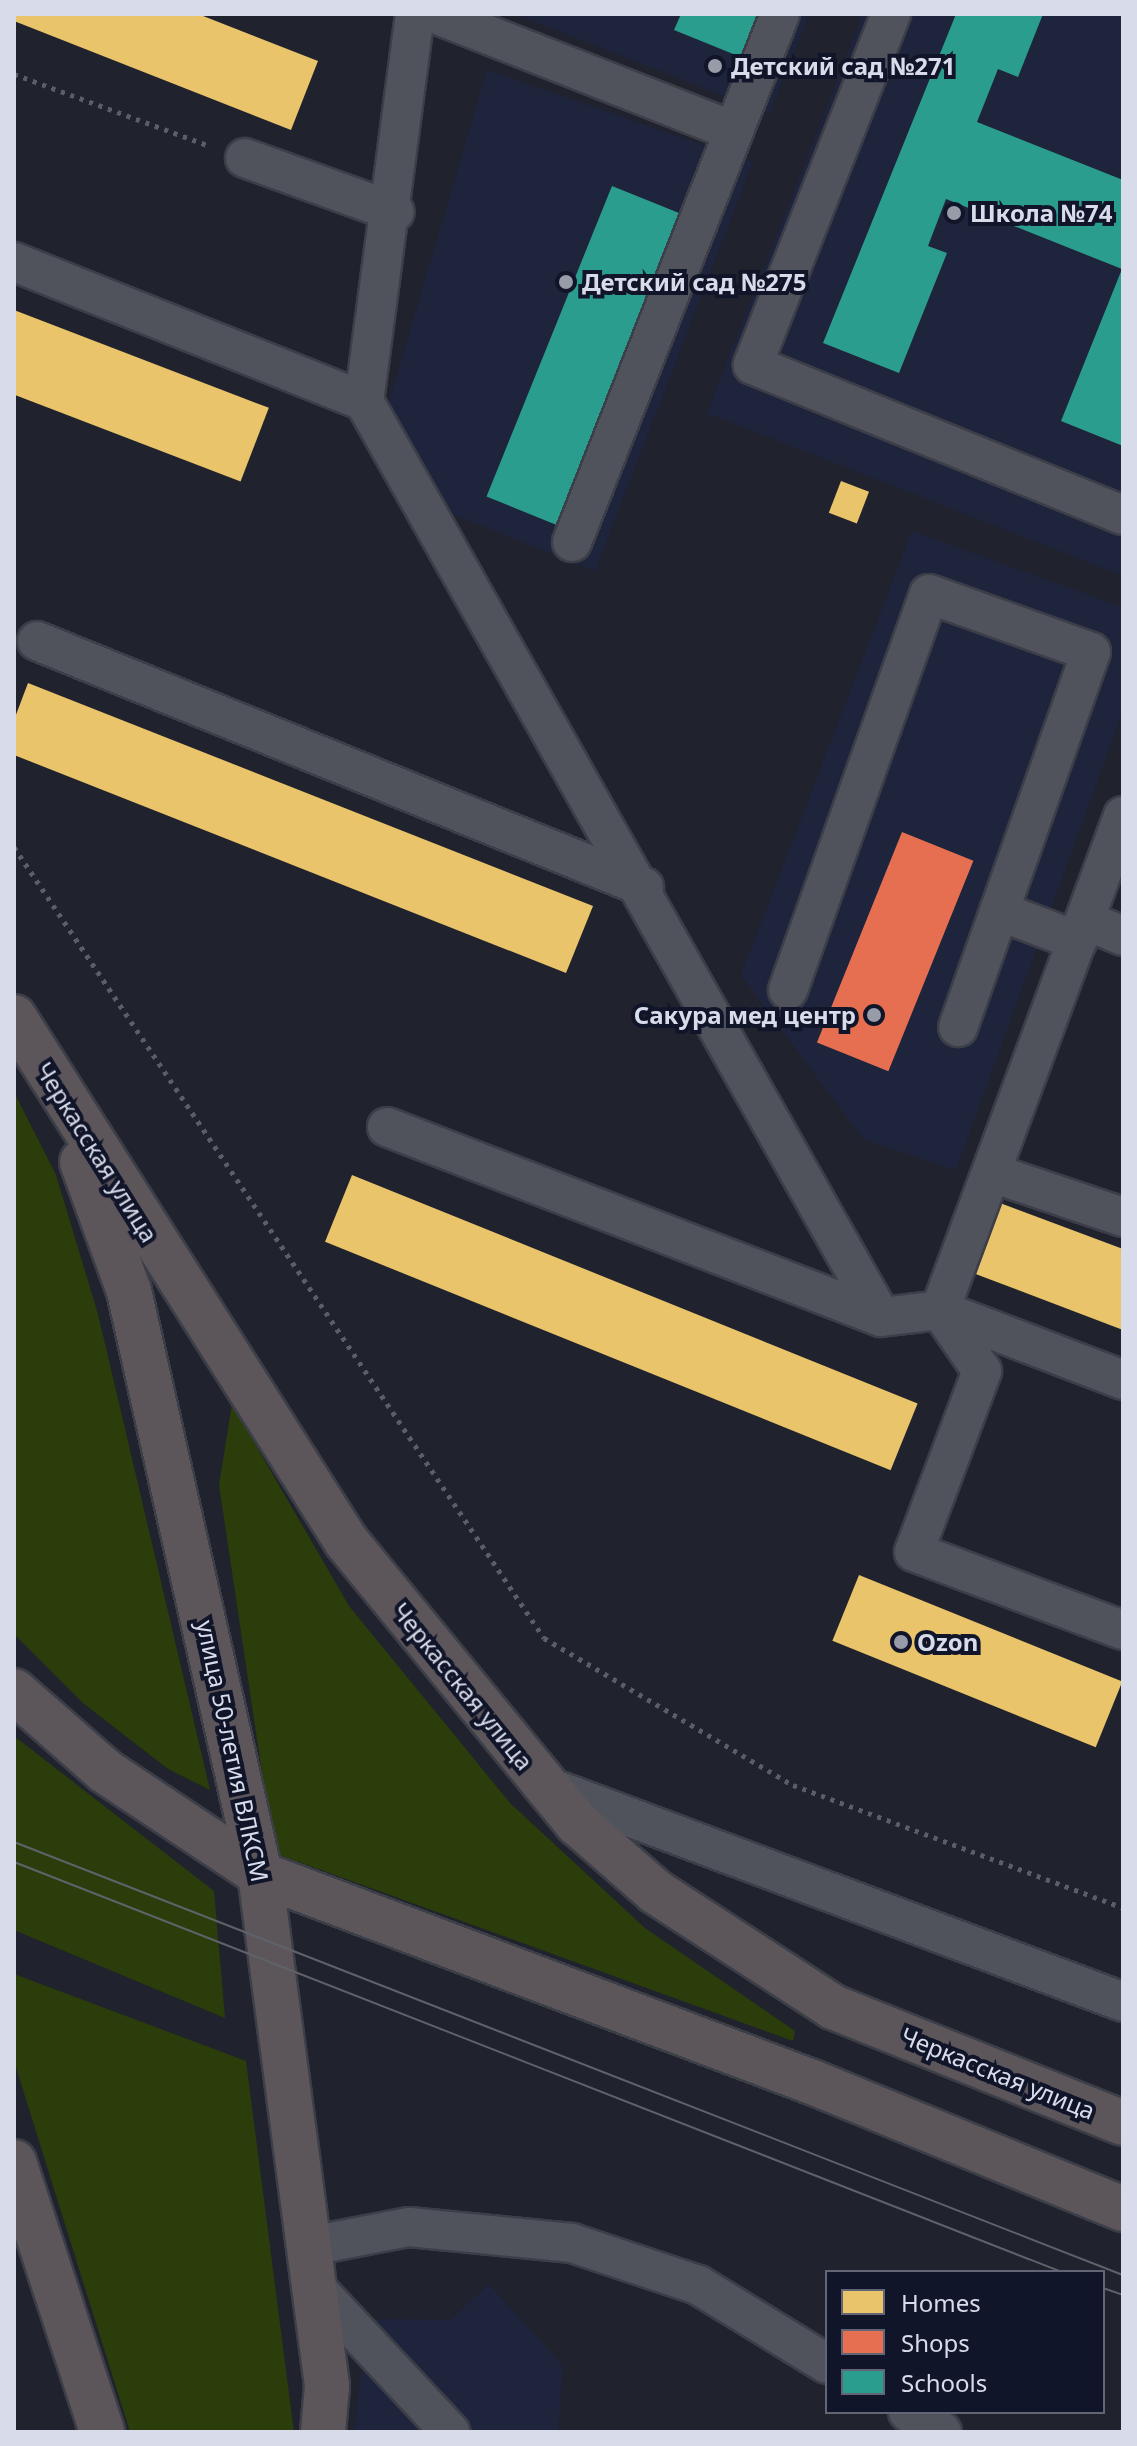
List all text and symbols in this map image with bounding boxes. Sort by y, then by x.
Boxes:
place label: Детский сад №271 [731,52,955,80]
marker: Детский сад №271 [706,57,724,75]
place label: Школа №74 [970,199,1112,227]
marker: Школа №74 [945,204,963,222]
place label: Детский сад №275 [582,268,806,296]
marker: Детский сад №275 [557,273,575,291]
place label: Сакура мед центр [634,1001,856,1029]
marker: Сакура мед центр [863,1004,885,1026]
street label: Черкасская улица [30,1057,164,1247]
street label: Черкасская улица [387,1597,539,1775]
street label: улица 50-летия ВЛКСМ [191,1618,275,1884]
place label: Ozon [917,1628,978,1656]
marker: Ozon [892,1633,910,1651]
street label: Черкасская улица [897,2021,1099,2125]
legend [825,2270,1105,2414]
text: Homes [901,2286,981,2319]
text: Shops [901,2326,970,2359]
text: Schools [901,2366,987,2399]

